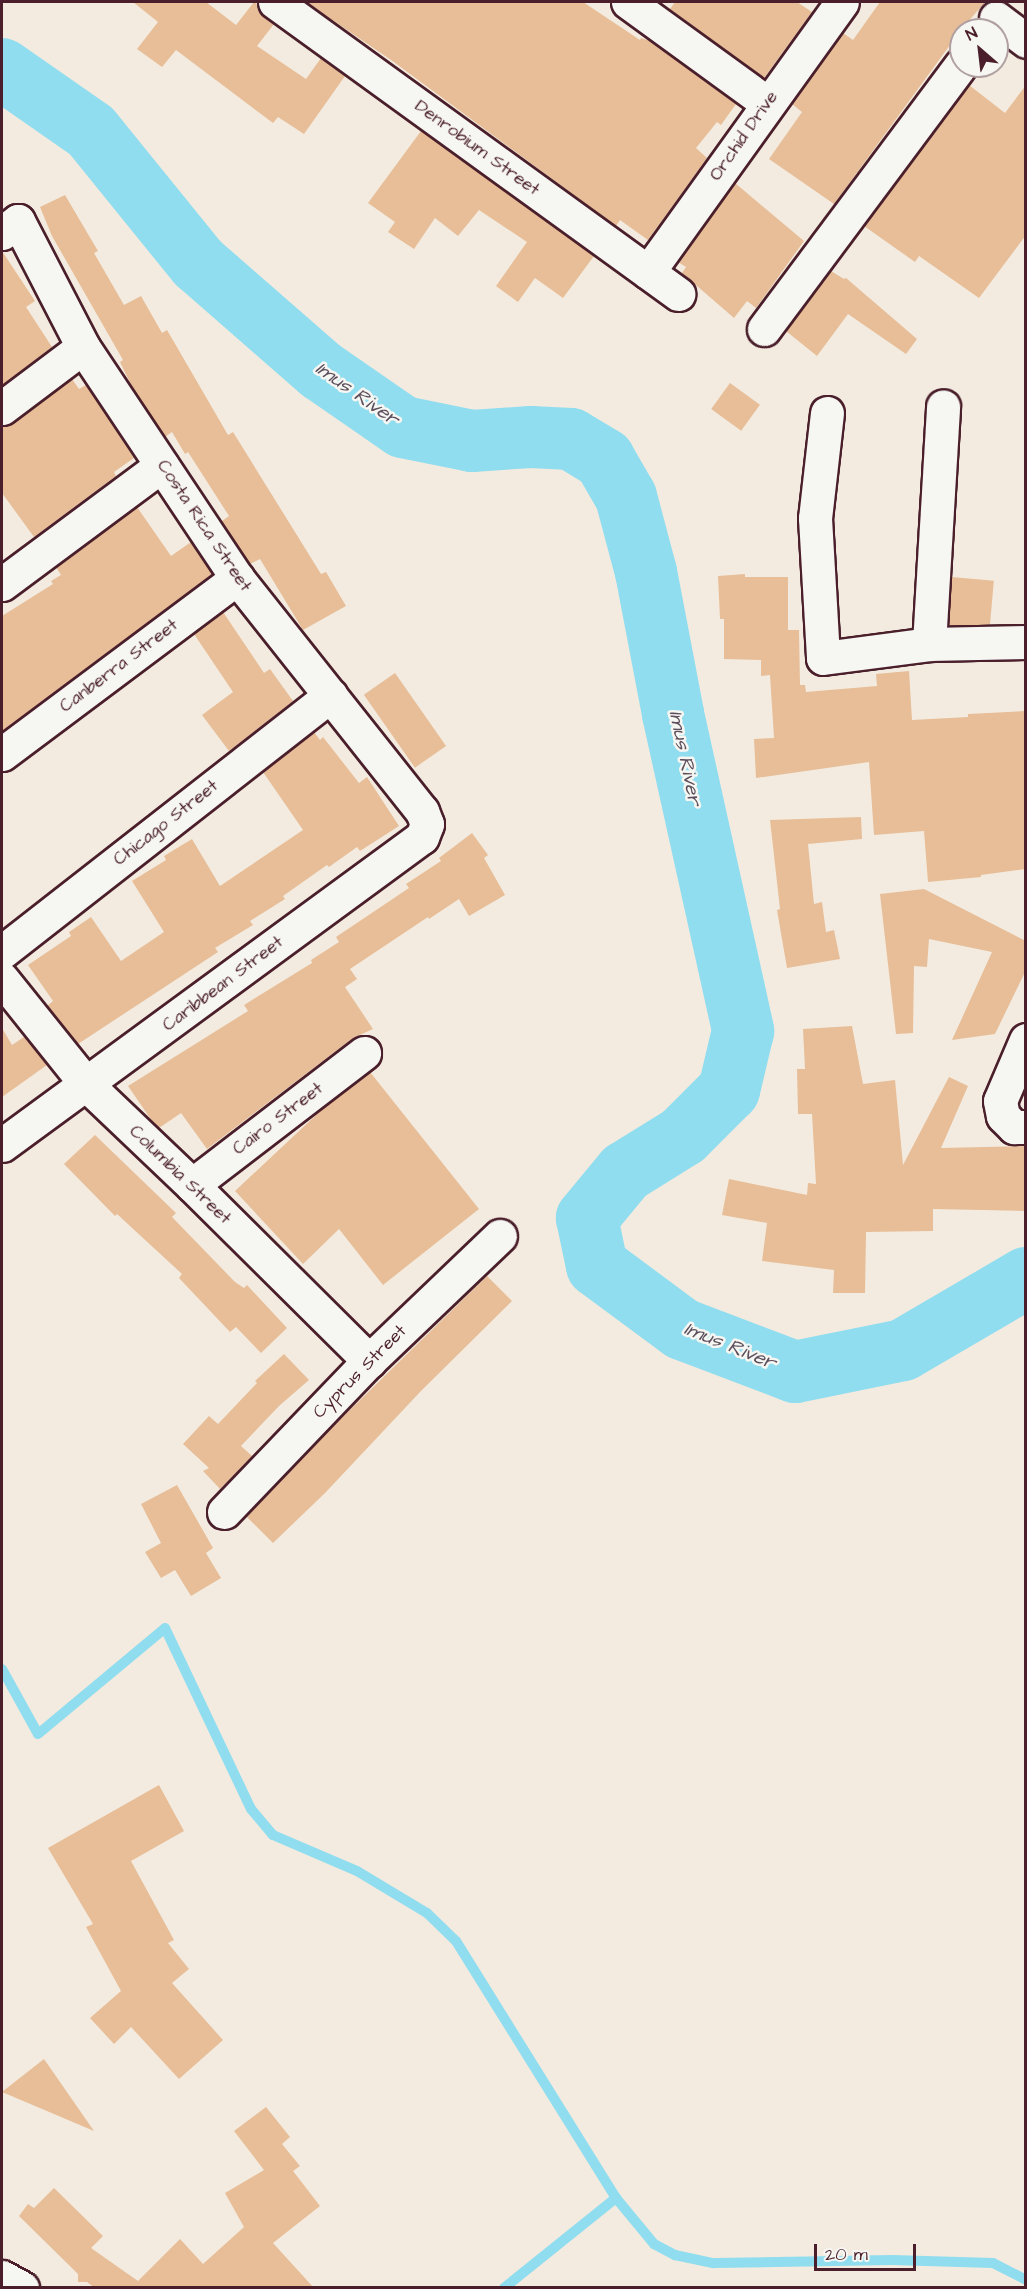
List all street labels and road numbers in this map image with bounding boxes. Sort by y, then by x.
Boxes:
street label: Orchid Drive [705,87,783,185]
street label: Denrobium Street [410,95,544,201]
street label: Costa Rica Street [152,456,256,596]
street label: Canberra Street [56,614,182,718]
street label: Chicago Street [109,775,223,871]
street label: Caribbean Street [158,932,288,1036]
street label: Cairo Street [229,1078,327,1160]
street label: Columbia Street [124,1121,236,1229]
street label: Cyprus Street [309,1321,411,1423]

